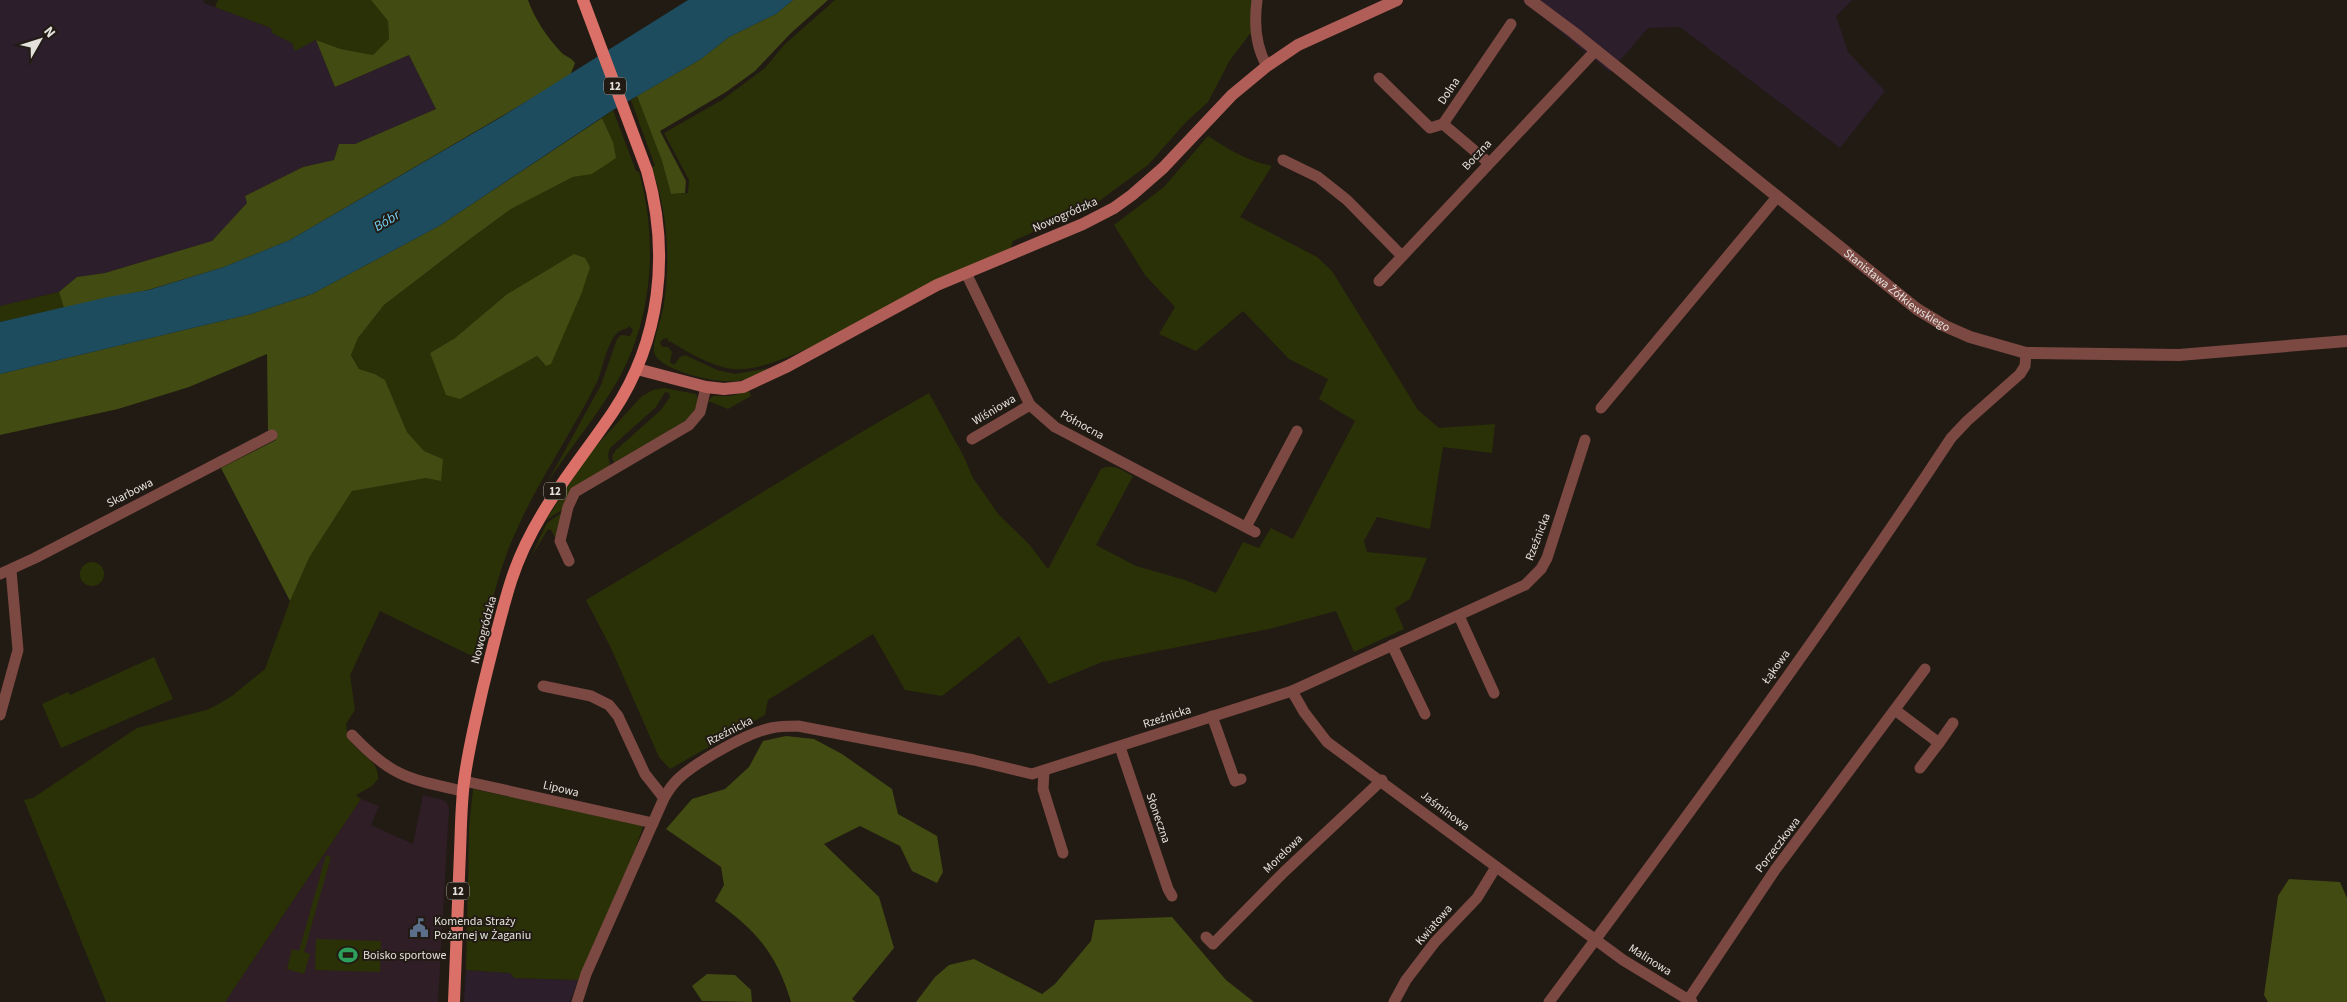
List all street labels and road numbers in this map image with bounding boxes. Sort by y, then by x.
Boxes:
street label: Dolna [1434,74,1464,108]
road number: 12 [604,78,626,94]
street label: Boczna [1458,136,1496,174]
street label: Nowogródzka [1030,193,1100,237]
street label: Stanisława Żółkiewskiego [1840,245,1953,336]
street label: Wiśniowa [969,390,1019,430]
street label: Północna [1057,406,1107,444]
street label: Skarbowa [104,474,156,512]
road number: 12 [544,482,566,500]
street label: Rzeźnicka [1521,511,1555,563]
street label: Nowogródzka [467,594,501,666]
street label: Łąkowa [1757,646,1794,688]
street label: Rzeźnicka [1141,701,1193,733]
street label: Rzeźnicka [704,712,756,750]
street label: Lipowa [541,777,581,801]
street label: Jaśminowa [1417,787,1473,835]
street label: Słoneczna [1141,791,1175,845]
street label: Porzeczkowa [1752,814,1804,876]
street label: Morelowa [1259,831,1307,877]
road number: 12 [447,882,469,899]
street label: Kwiatowa [1411,901,1457,949]
street label: Malinowa [1625,940,1675,980]

